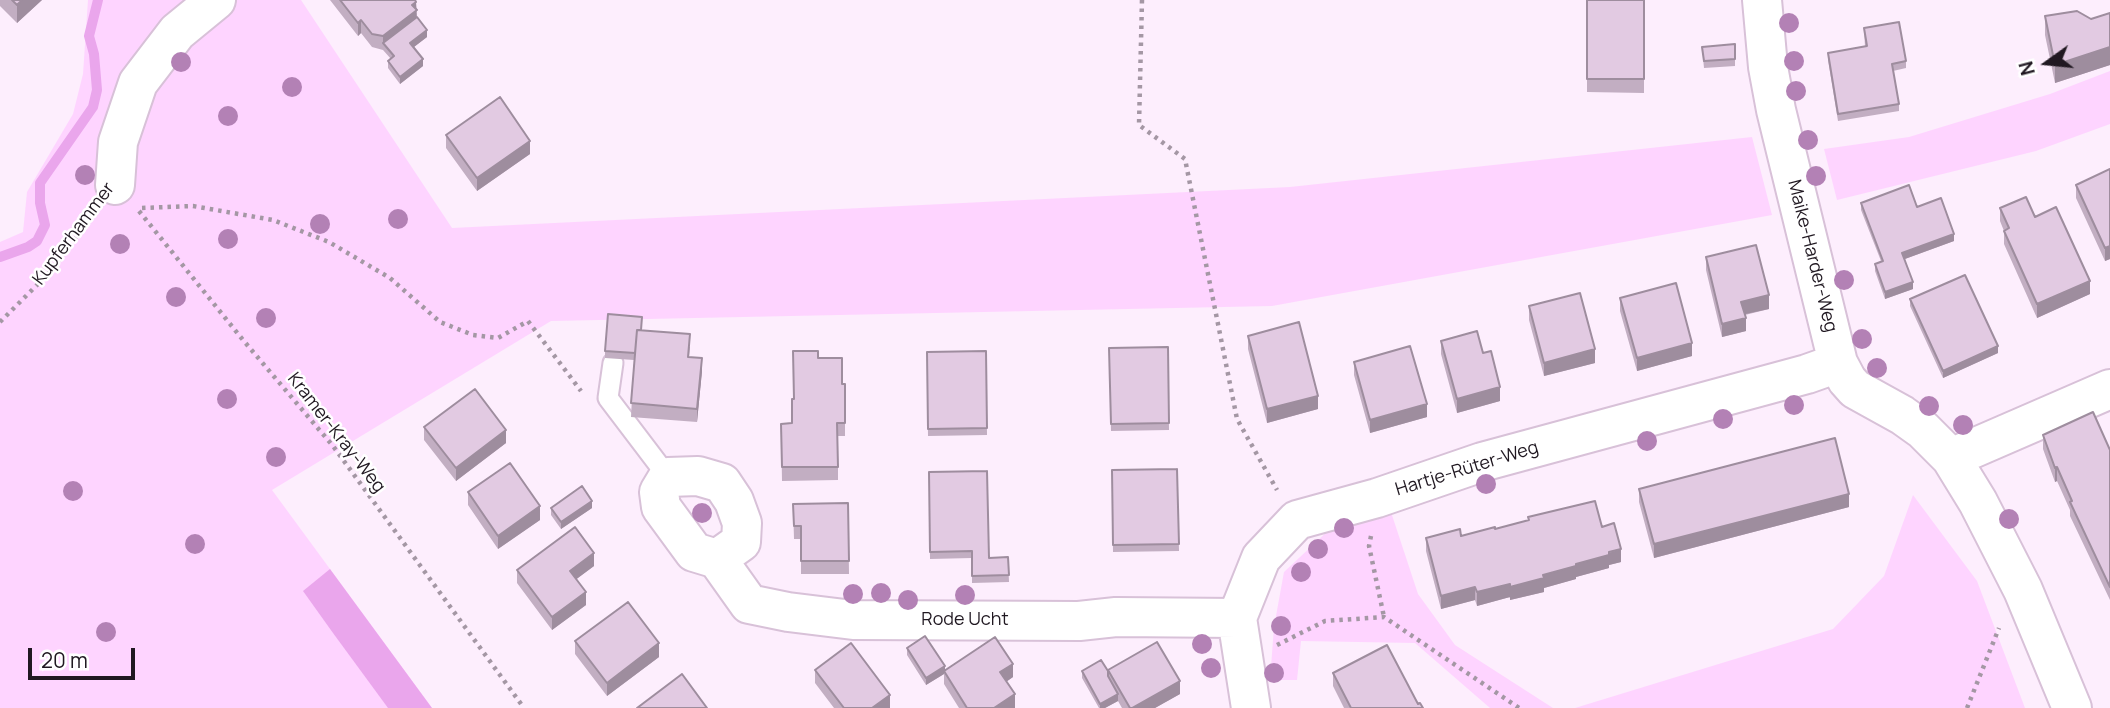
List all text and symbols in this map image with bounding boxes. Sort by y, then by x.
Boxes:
north arrow [2012,28,2082,98]
text: N [2012,58,2041,78]
street label: Maike-Harder-Weg [1783,178,1841,334]
street label: Kupferhammer [28,179,120,289]
street label: Kramer-Kray-Weg [283,369,389,497]
street label: Hartje-Rüter-Weg [1393,437,1541,501]
street label: Rode Ucht [921,609,1009,631]
scale bar [32,634,138,678]
text: 20 m [41,646,88,674]

